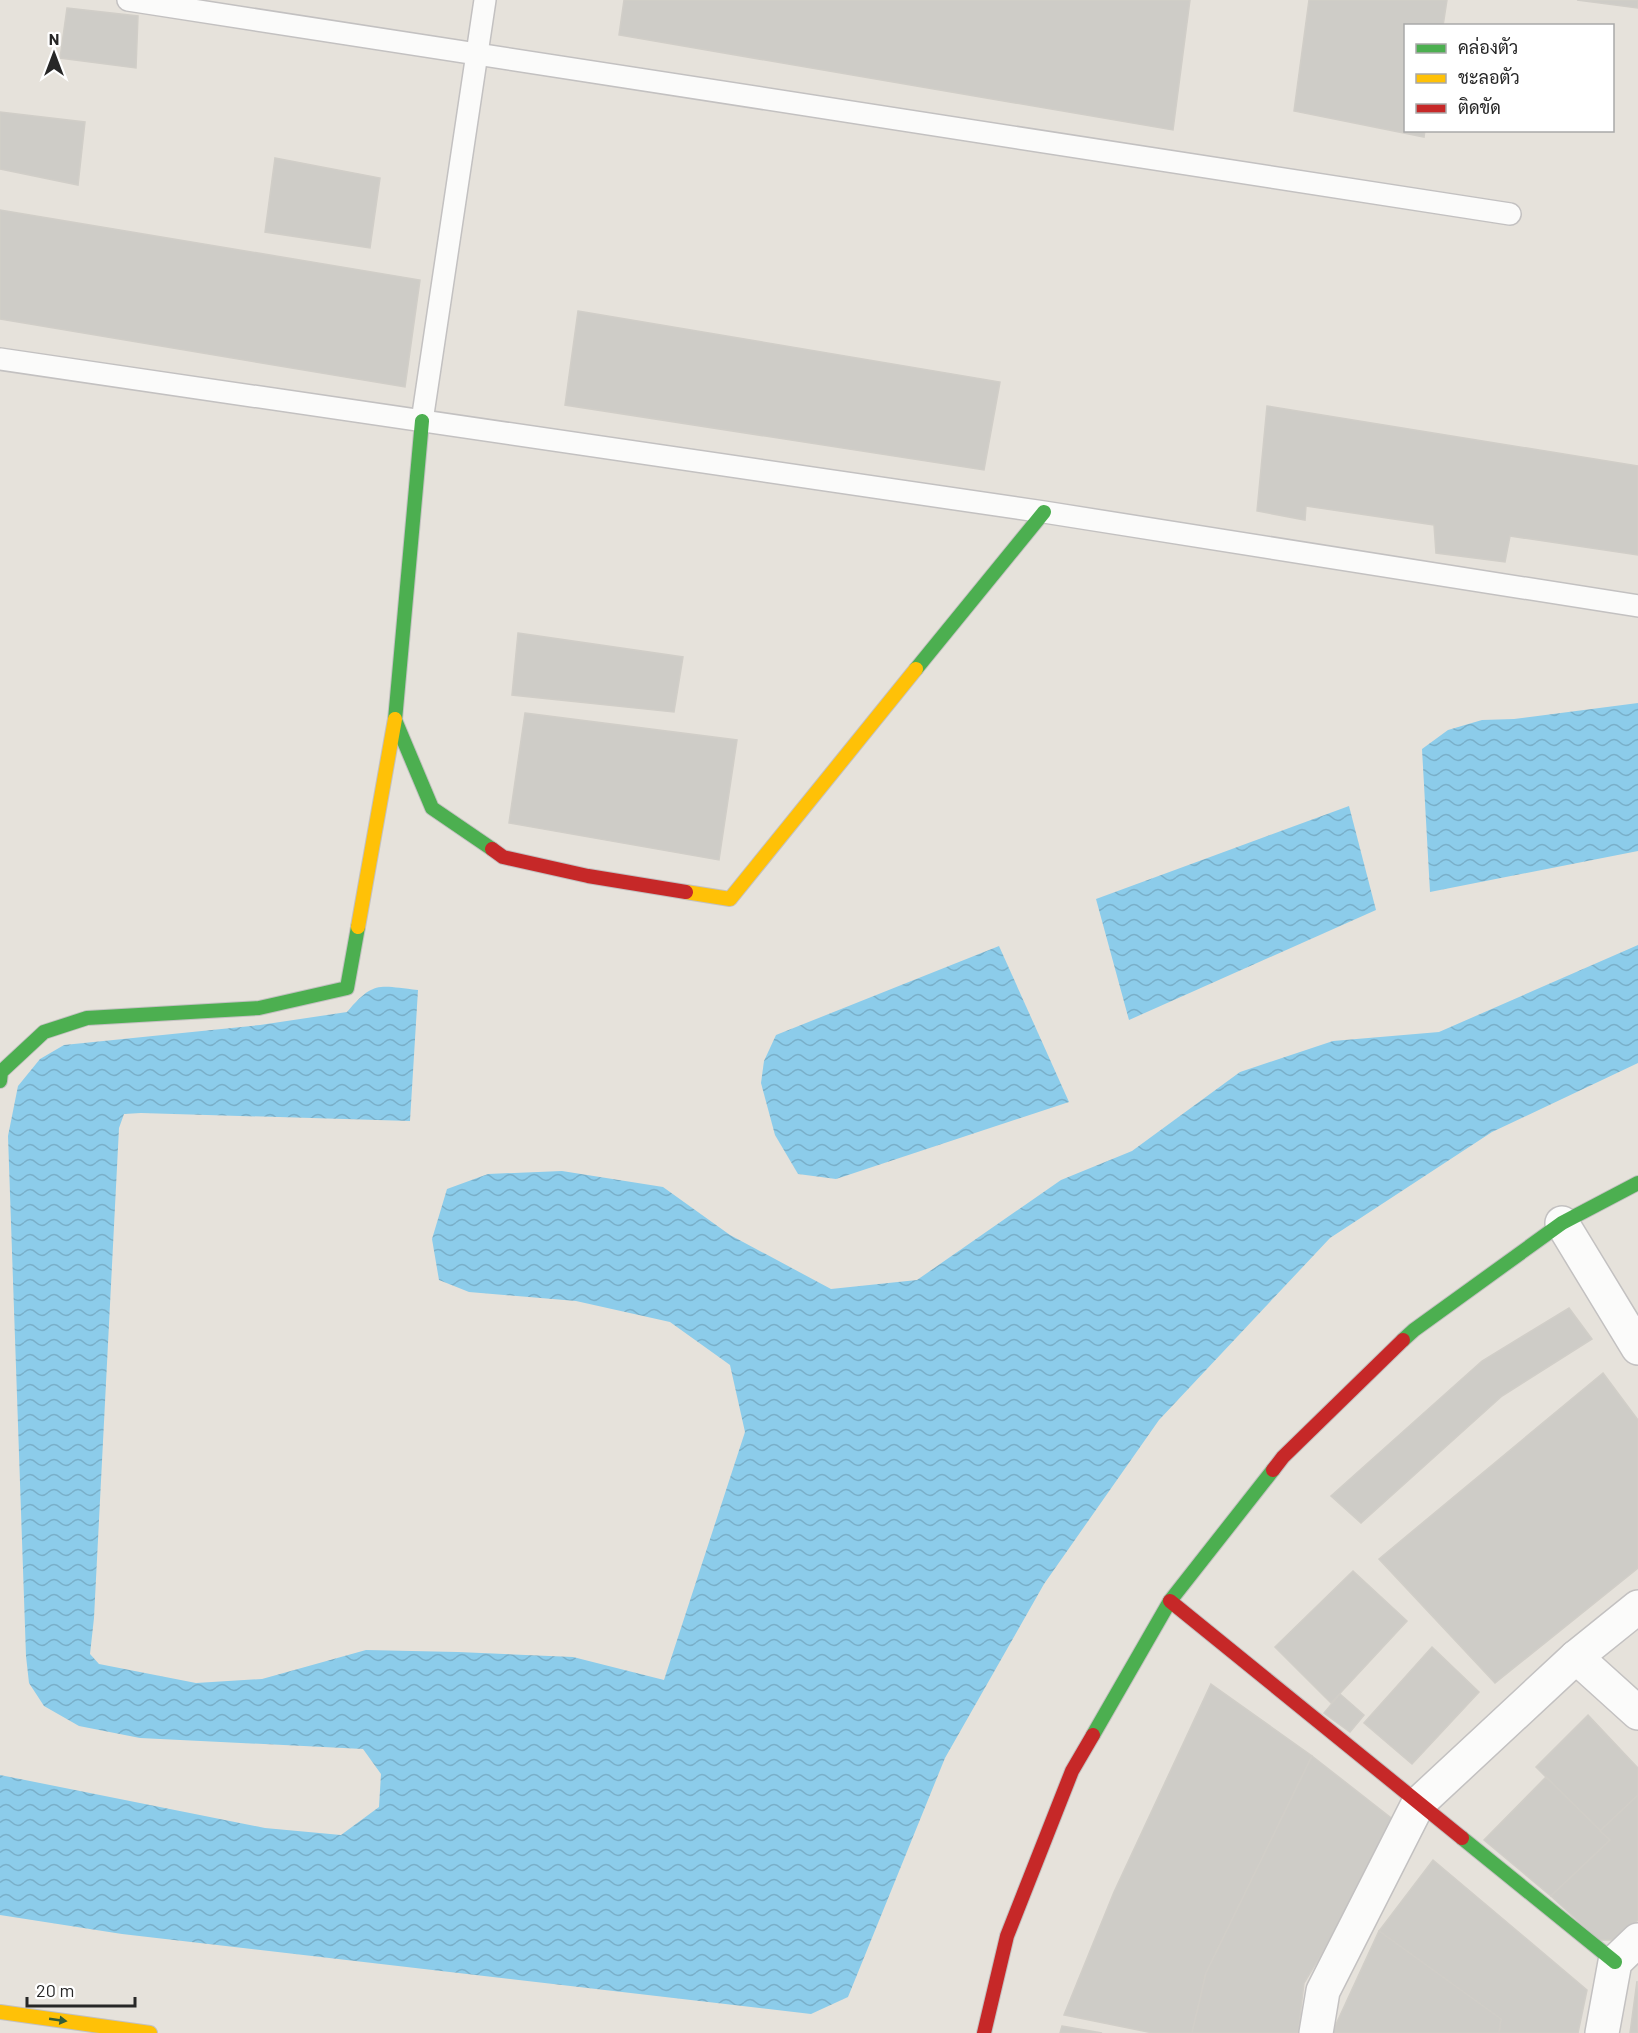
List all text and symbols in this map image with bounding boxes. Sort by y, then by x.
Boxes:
north arrow [24,24,84,84]
legend [1404,24,1614,132]
text: N [49,29,59,48]
text: คล่องตัว [1458,36,1518,58]
text: ชะลอตัว [1458,66,1520,88]
text: ติดขัด [1458,96,1501,118]
scale bar [27,1970,135,2008]
text: 20 m [36,1979,74,2001]
one-way arrow [49,2016,68,2025]

